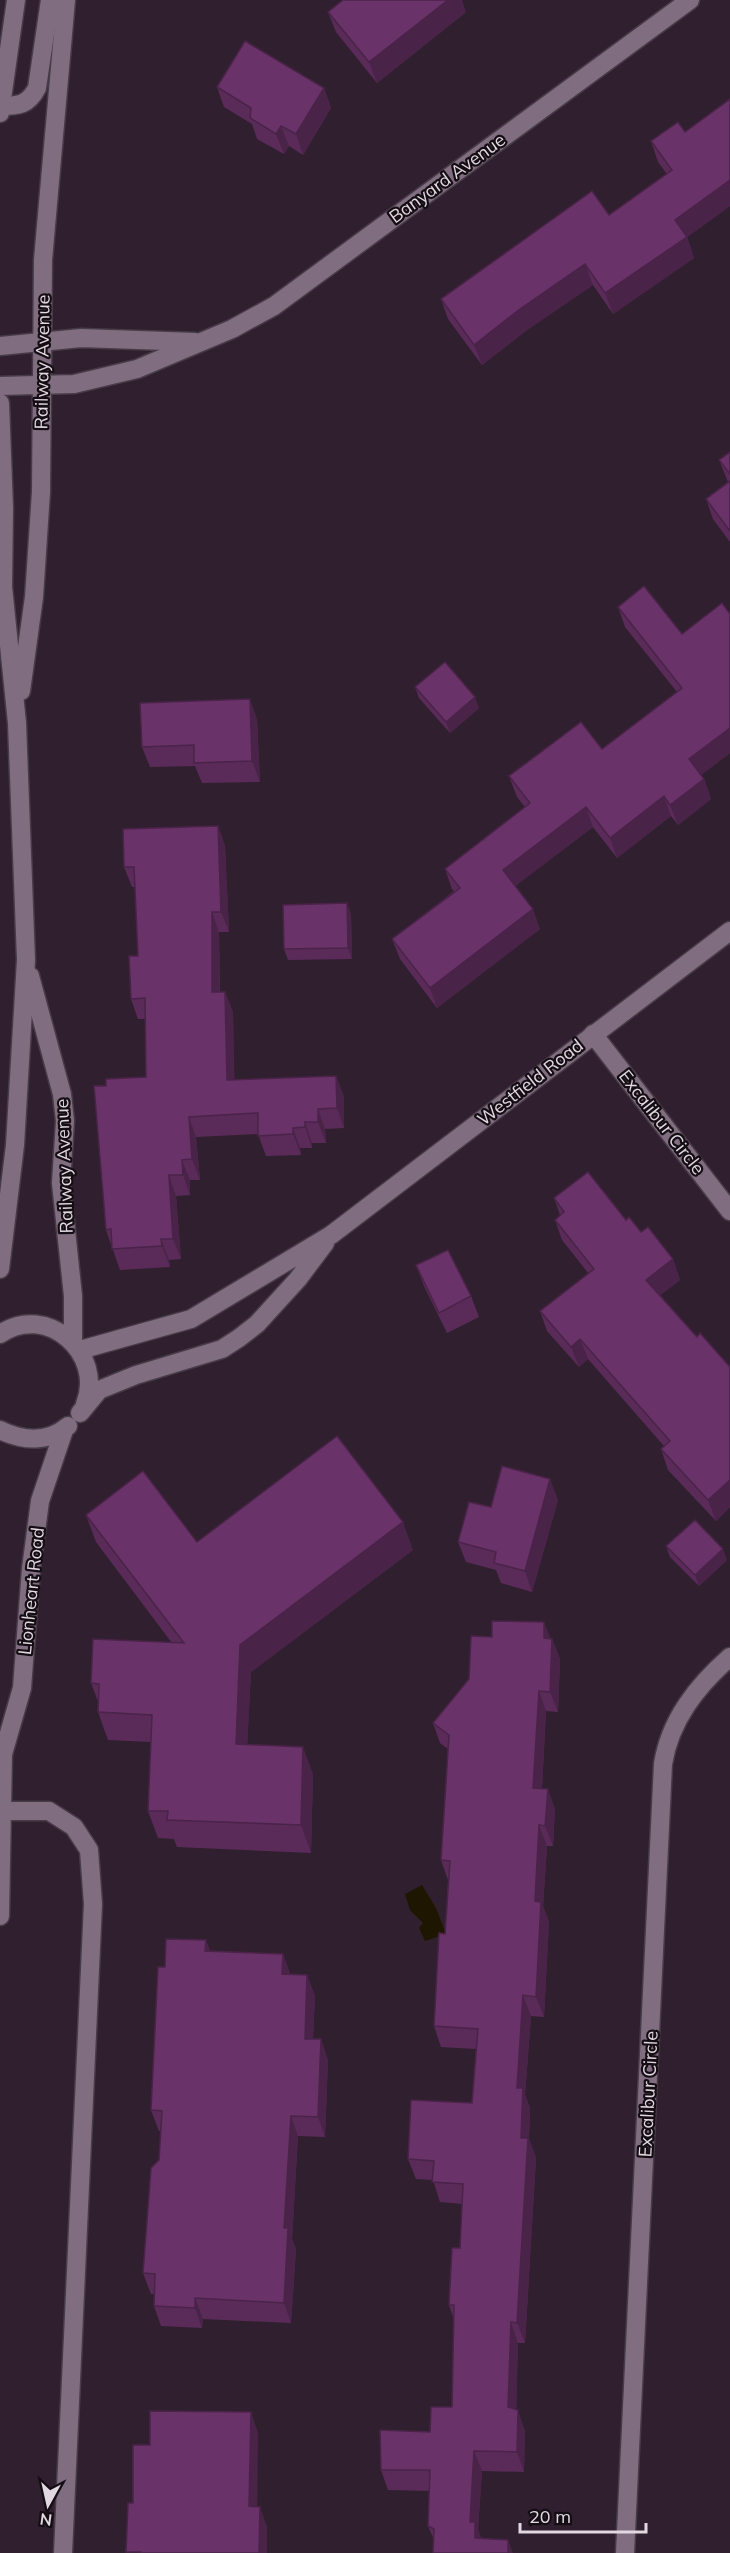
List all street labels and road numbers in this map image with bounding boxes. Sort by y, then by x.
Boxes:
street label: Banyard Avenue [384,128,510,228]
street label: Railway Avenue [29,294,55,430]
street label: Westfield Road [473,1034,587,1130]
street label: Excalibur Circle [614,1065,710,1179]
street label: Railway Avenue [50,1098,78,1234]
street label: Lionheart Road [13,1526,49,1656]
street label: Excalibur Circle [633,2030,663,2158]

